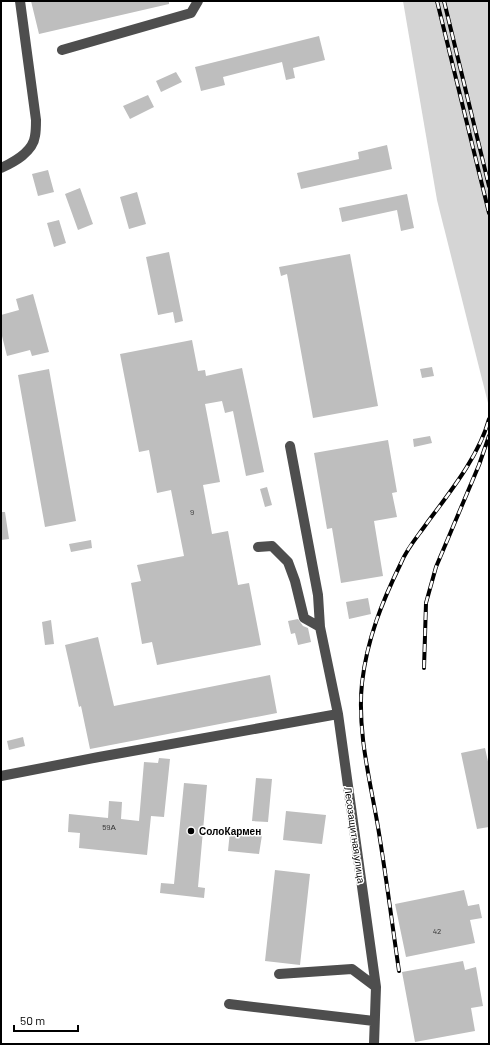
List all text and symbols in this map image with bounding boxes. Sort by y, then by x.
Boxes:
house number: 9 [190,507,194,517]
street label: Лесозащитная улица [342,786,368,884]
house number: 59А [102,822,116,832]
place label: СолоКармен [199,825,261,837]
marker: СолоКармен [186,826,196,836]
house number: 42 [433,926,441,936]
scale bar [14,1007,78,1033]
text: 50 m [20,1013,45,1027]

